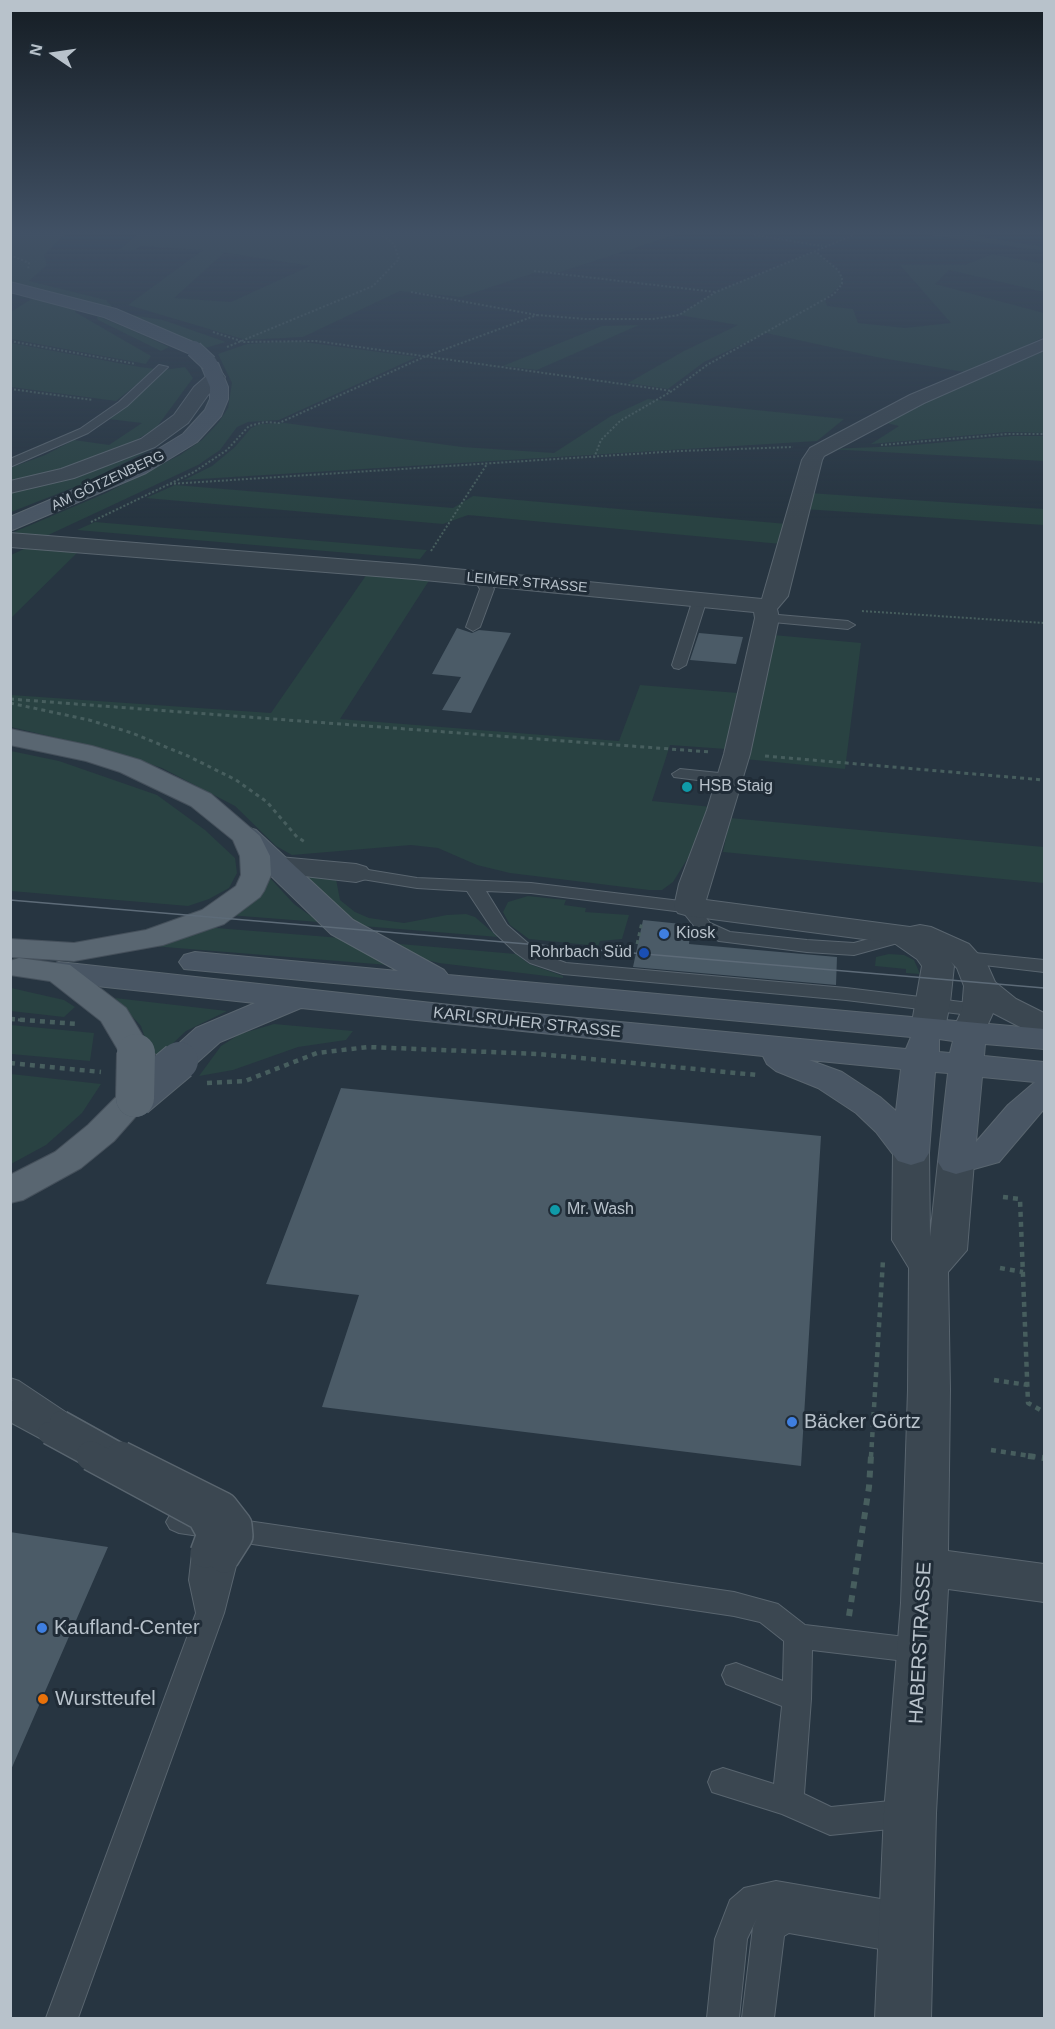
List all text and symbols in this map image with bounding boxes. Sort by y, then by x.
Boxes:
north arrow [24,24,84,84]
text: N [26,42,46,57]
street label: AM GÖTZENBERG [49,447,167,515]
street label: LEIMER STRASSE [466,569,588,597]
place label: HSB Staig [699,777,773,797]
marker: HSB Staig [680,780,694,794]
place label: Kiosk [676,924,715,944]
marker: Kiosk [657,927,671,941]
place label: Rohrbach Süd [530,943,632,963]
marker: Rohrbach Süd [637,946,651,960]
street label: KARLSRUHER STRASSE [432,1004,622,1042]
place label: Mr. Wash [567,1200,634,1220]
marker: Mr. Wash [548,1203,562,1217]
place label: Bäcker Görtz [804,1410,921,1434]
marker: Bäcker Görtz [785,1415,799,1429]
street label: HABERSTRASSE [905,1561,937,1725]
place label: Kaufland-Center [54,1616,200,1640]
marker: Kaufland-Center [35,1621,49,1635]
place label: Wurstteufel [55,1687,156,1711]
marker: Wurstteufel [36,1692,50,1706]

